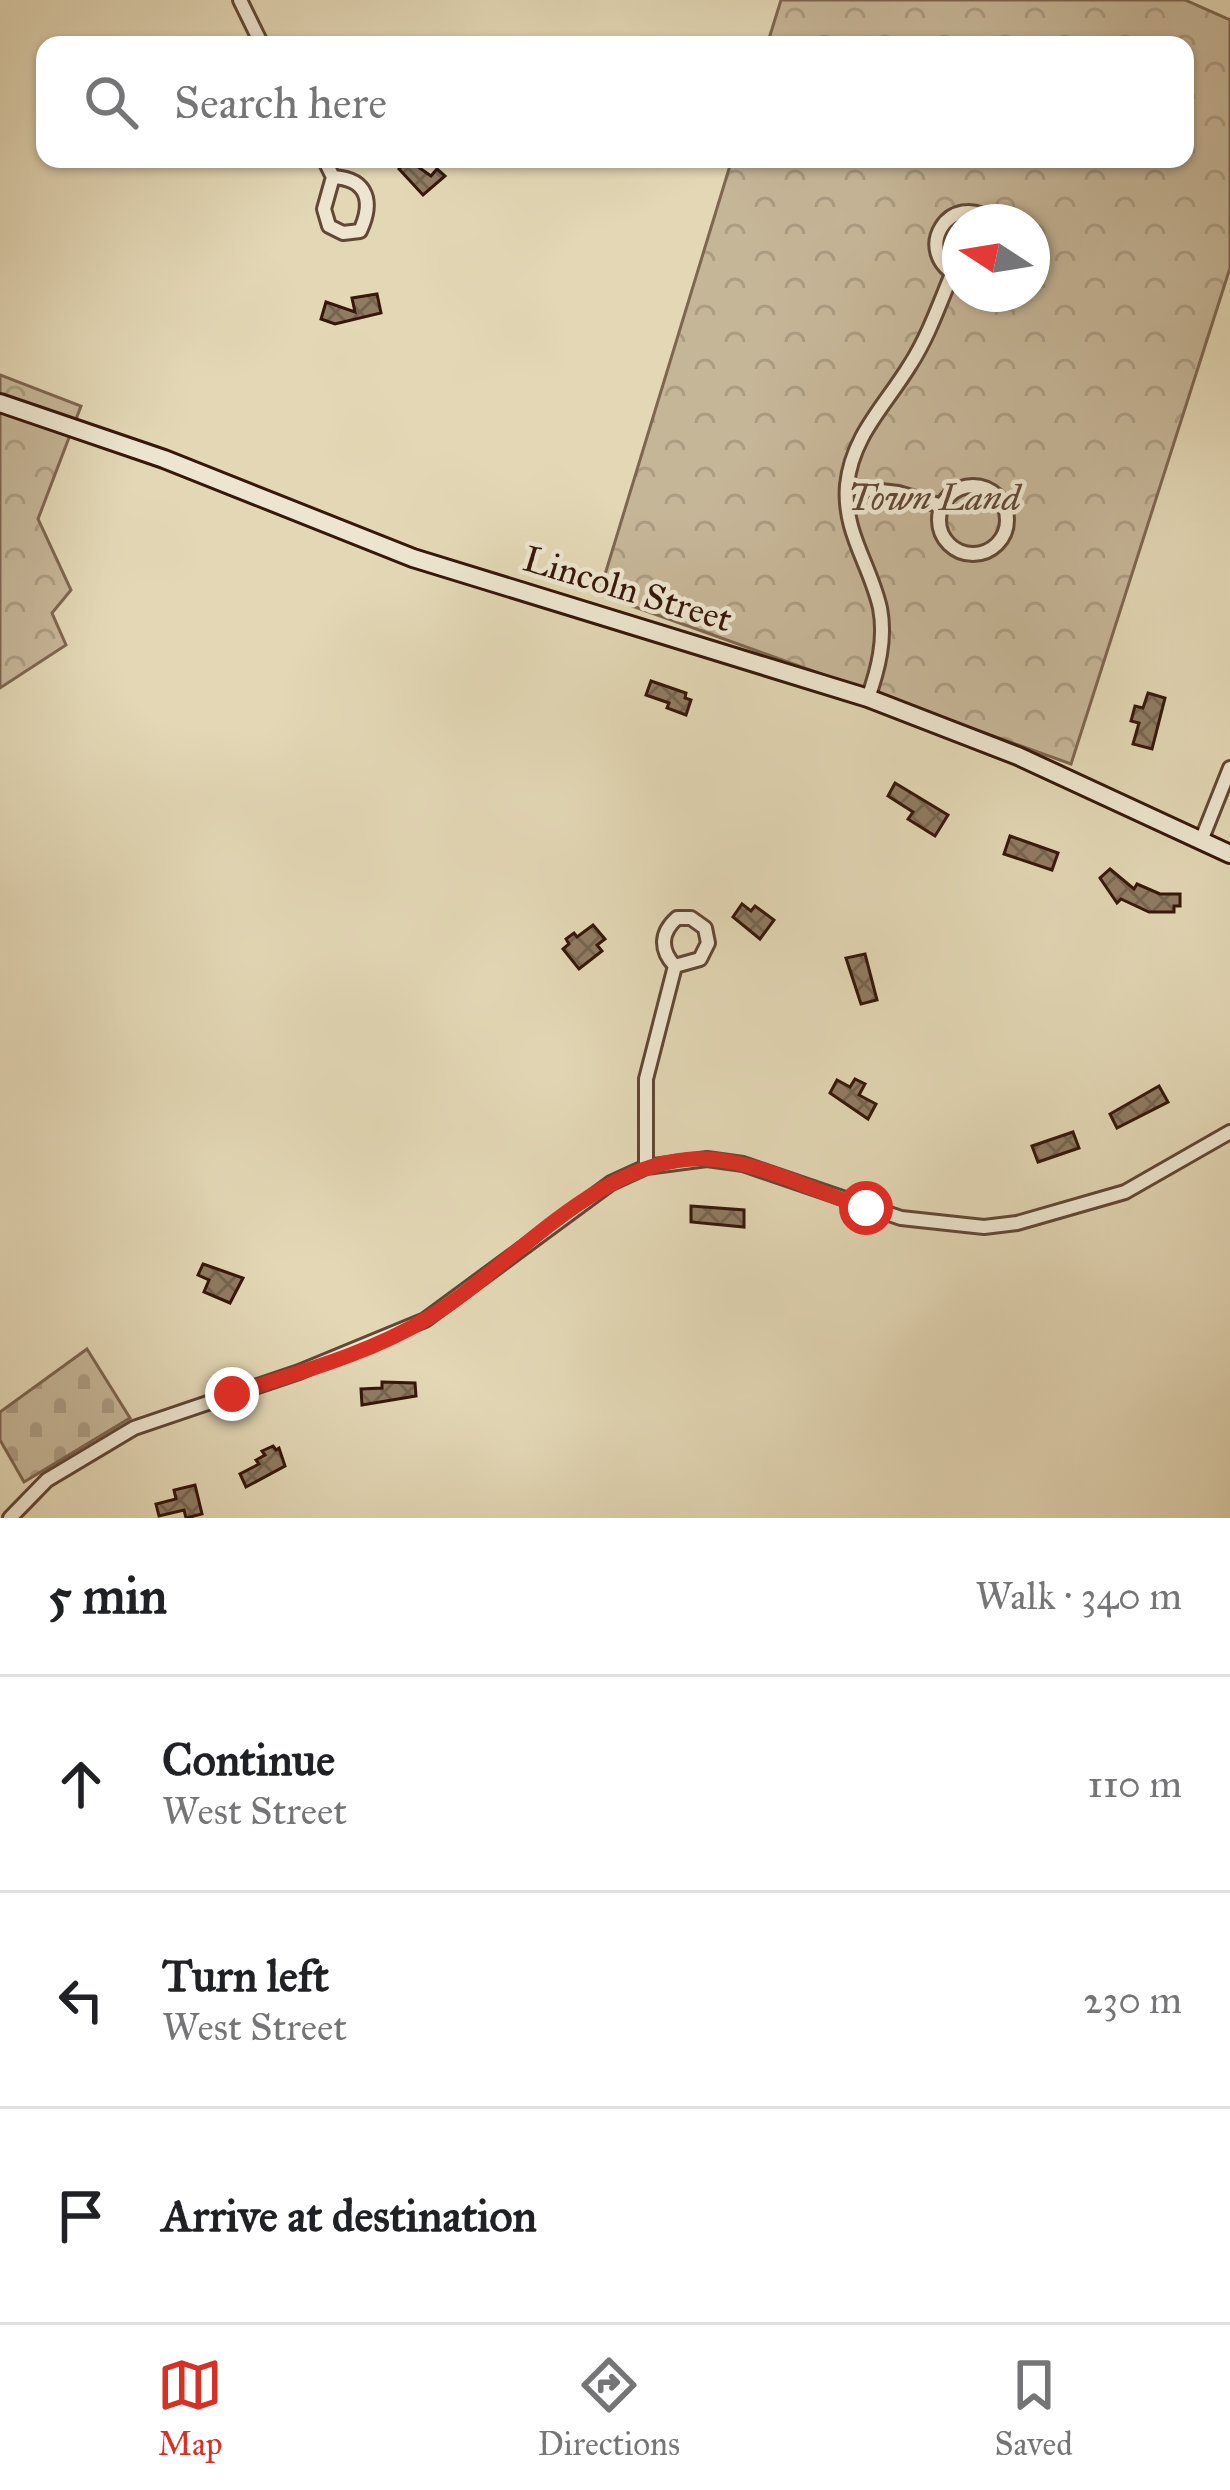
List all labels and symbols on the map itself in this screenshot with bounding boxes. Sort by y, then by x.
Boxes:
north arrow [942,204,1050,312]
park label: Town Land [848,476,1023,520]
street label: Lincoln Street [518,536,738,642]
route start [839,1181,893,1235]
route end [205,1367,259,1421]

